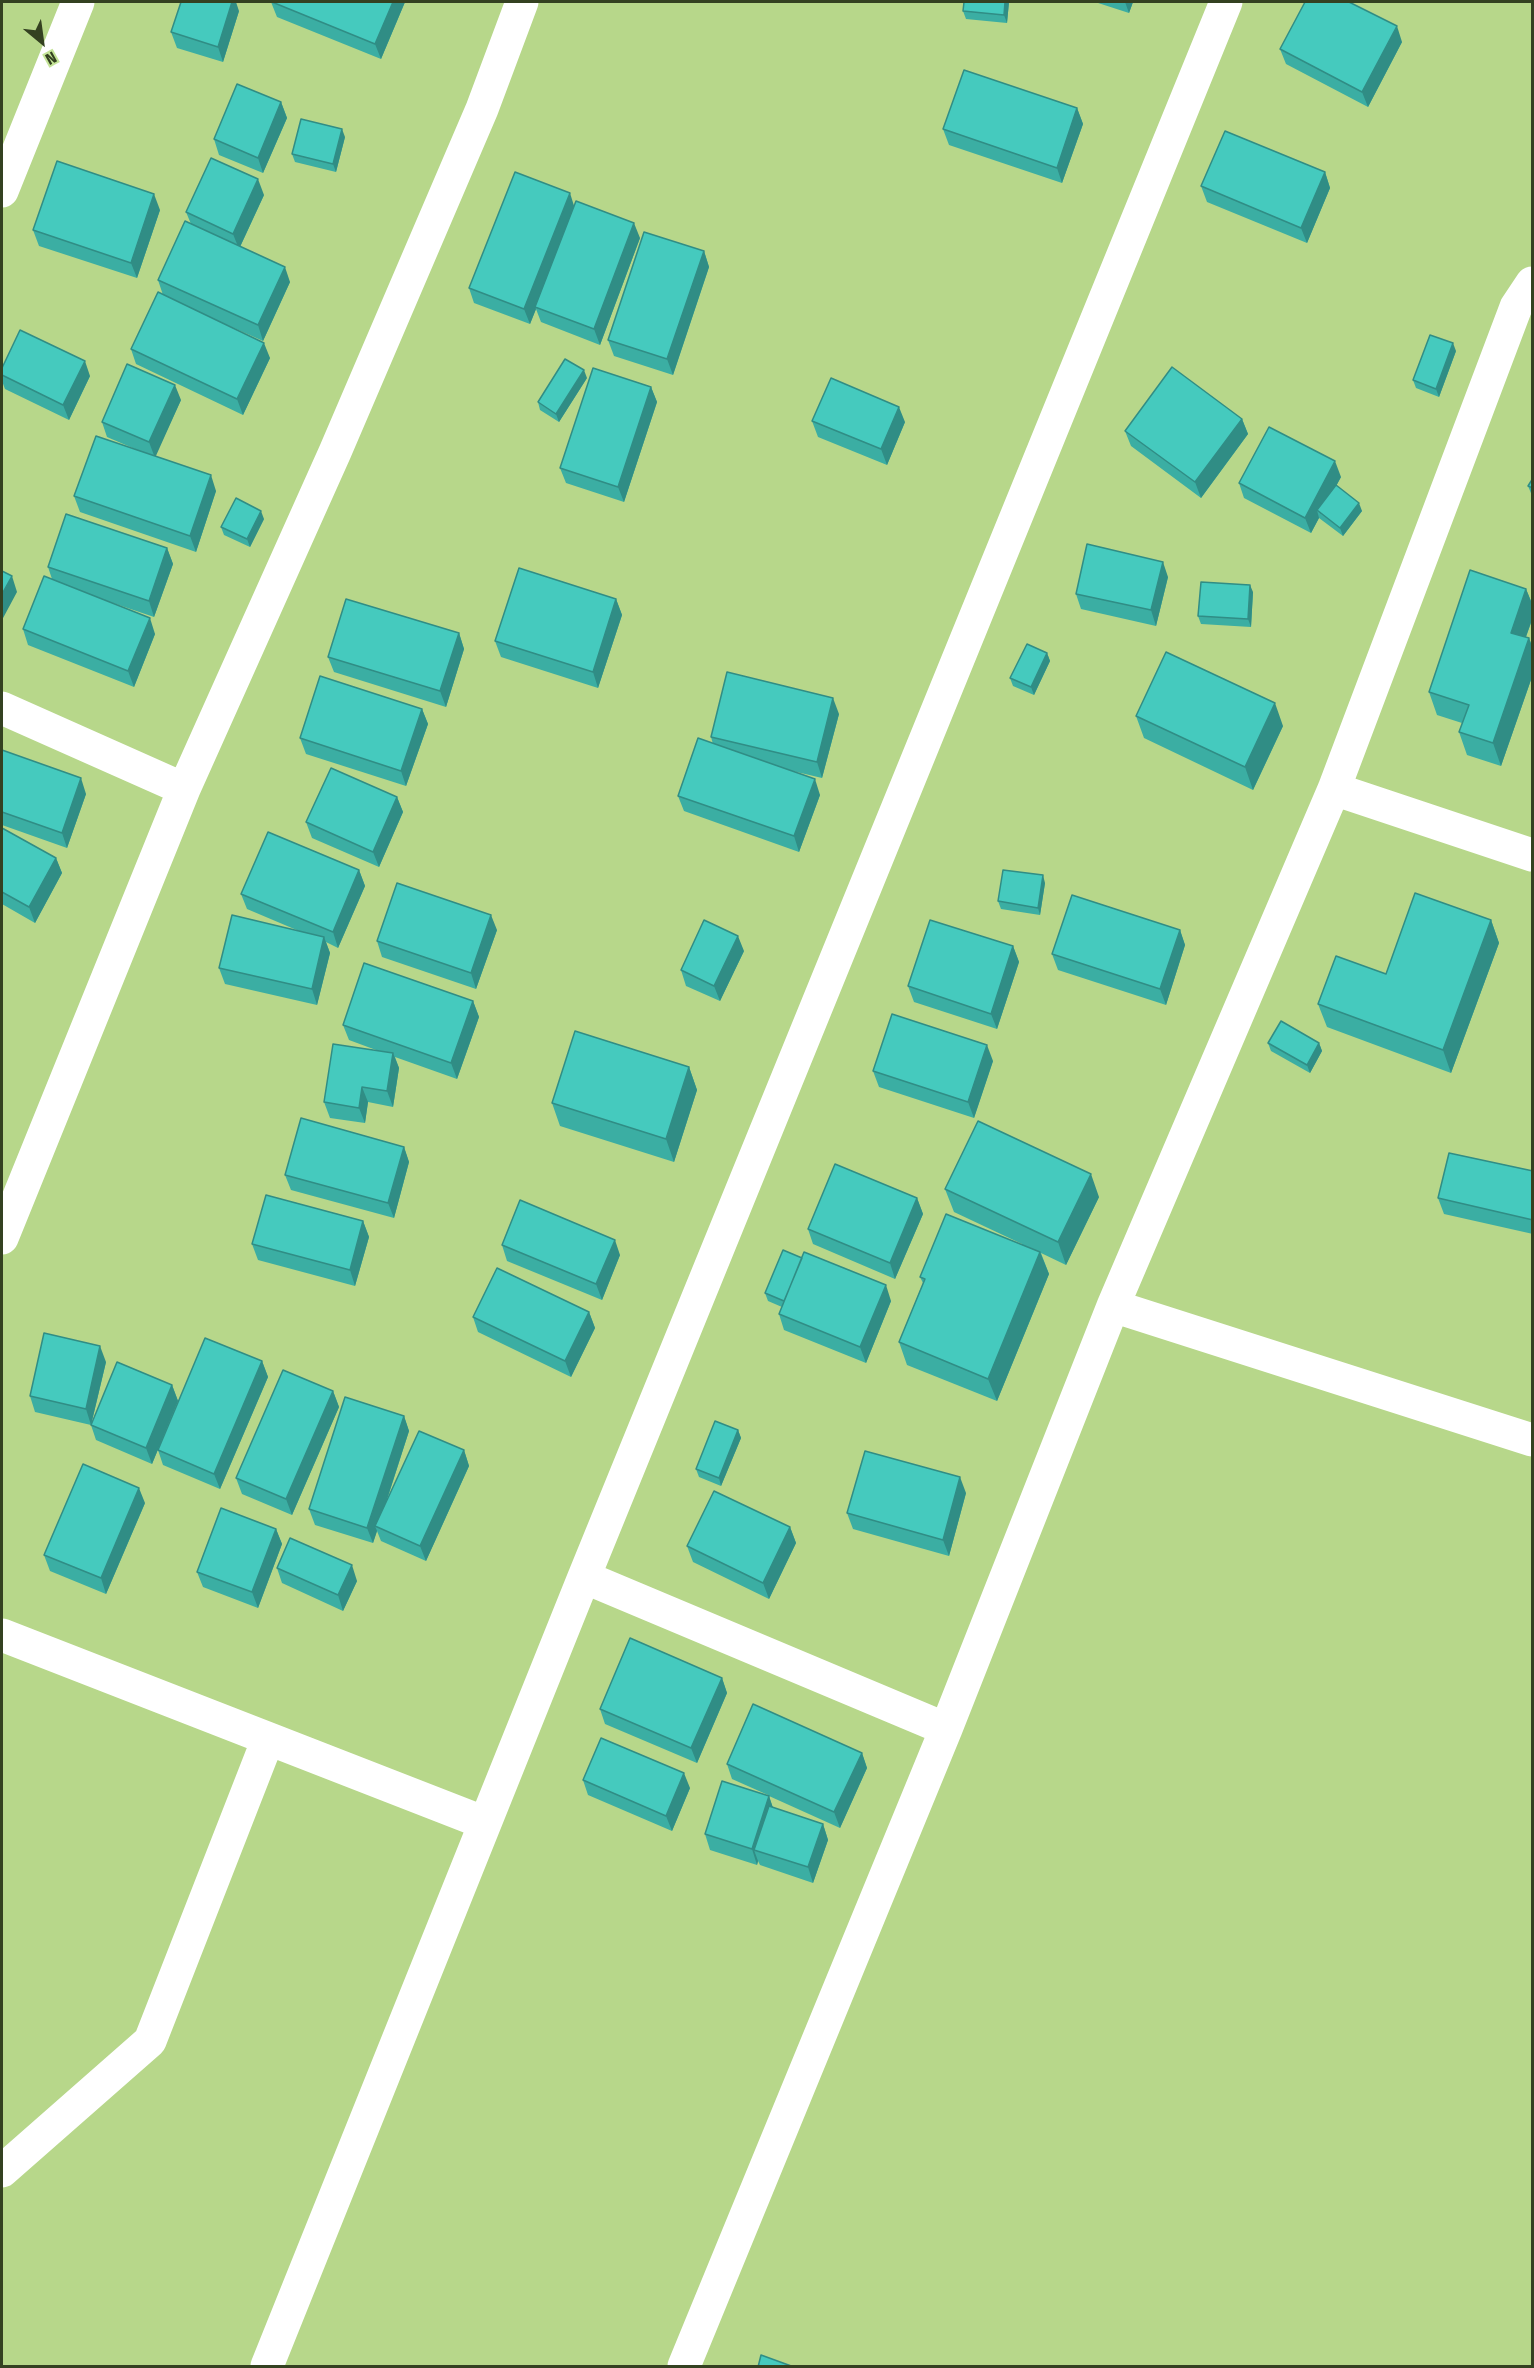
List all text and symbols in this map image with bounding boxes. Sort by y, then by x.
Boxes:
north arrow [12,12,72,72]
text: N [42,48,60,69]

